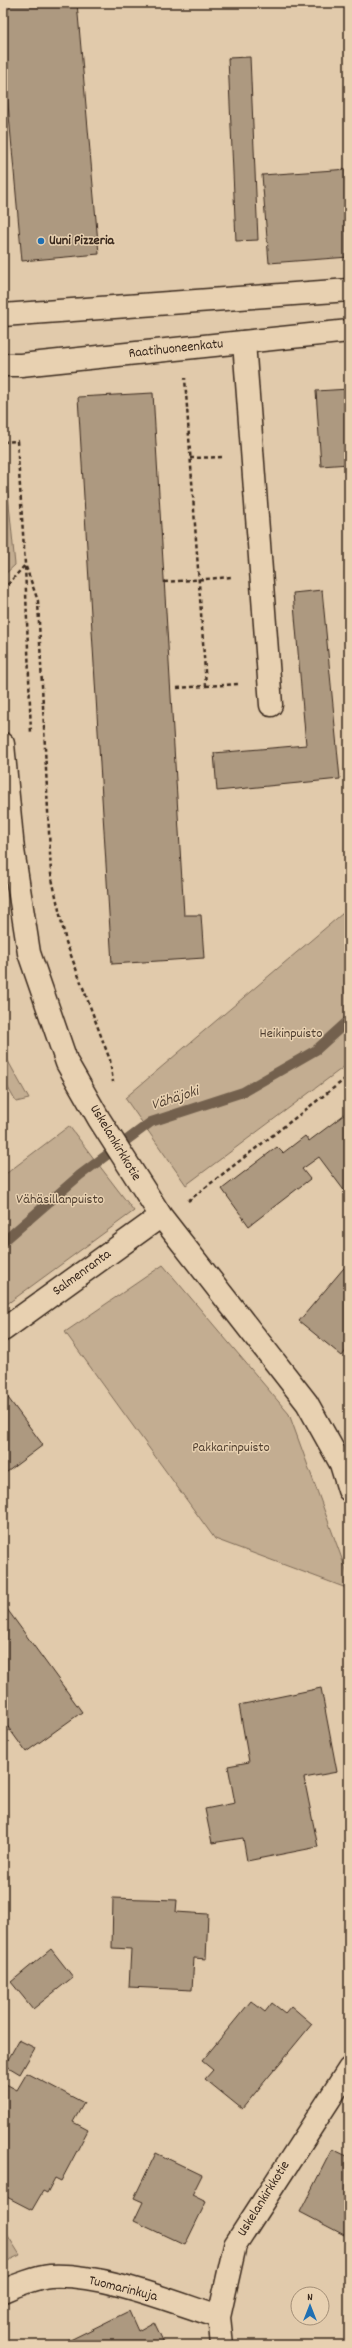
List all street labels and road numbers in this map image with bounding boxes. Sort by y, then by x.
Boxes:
street label: Raatihuoneenkatu [128,334,224,364]
street label: Uskelankirkkotie [84,1101,146,1185]
street label: Salmenranta [49,1245,116,1301]
street label: Uskelankirkkotie [233,2157,295,2241]
street label: Tuomarinkuja [86,2271,160,2307]

